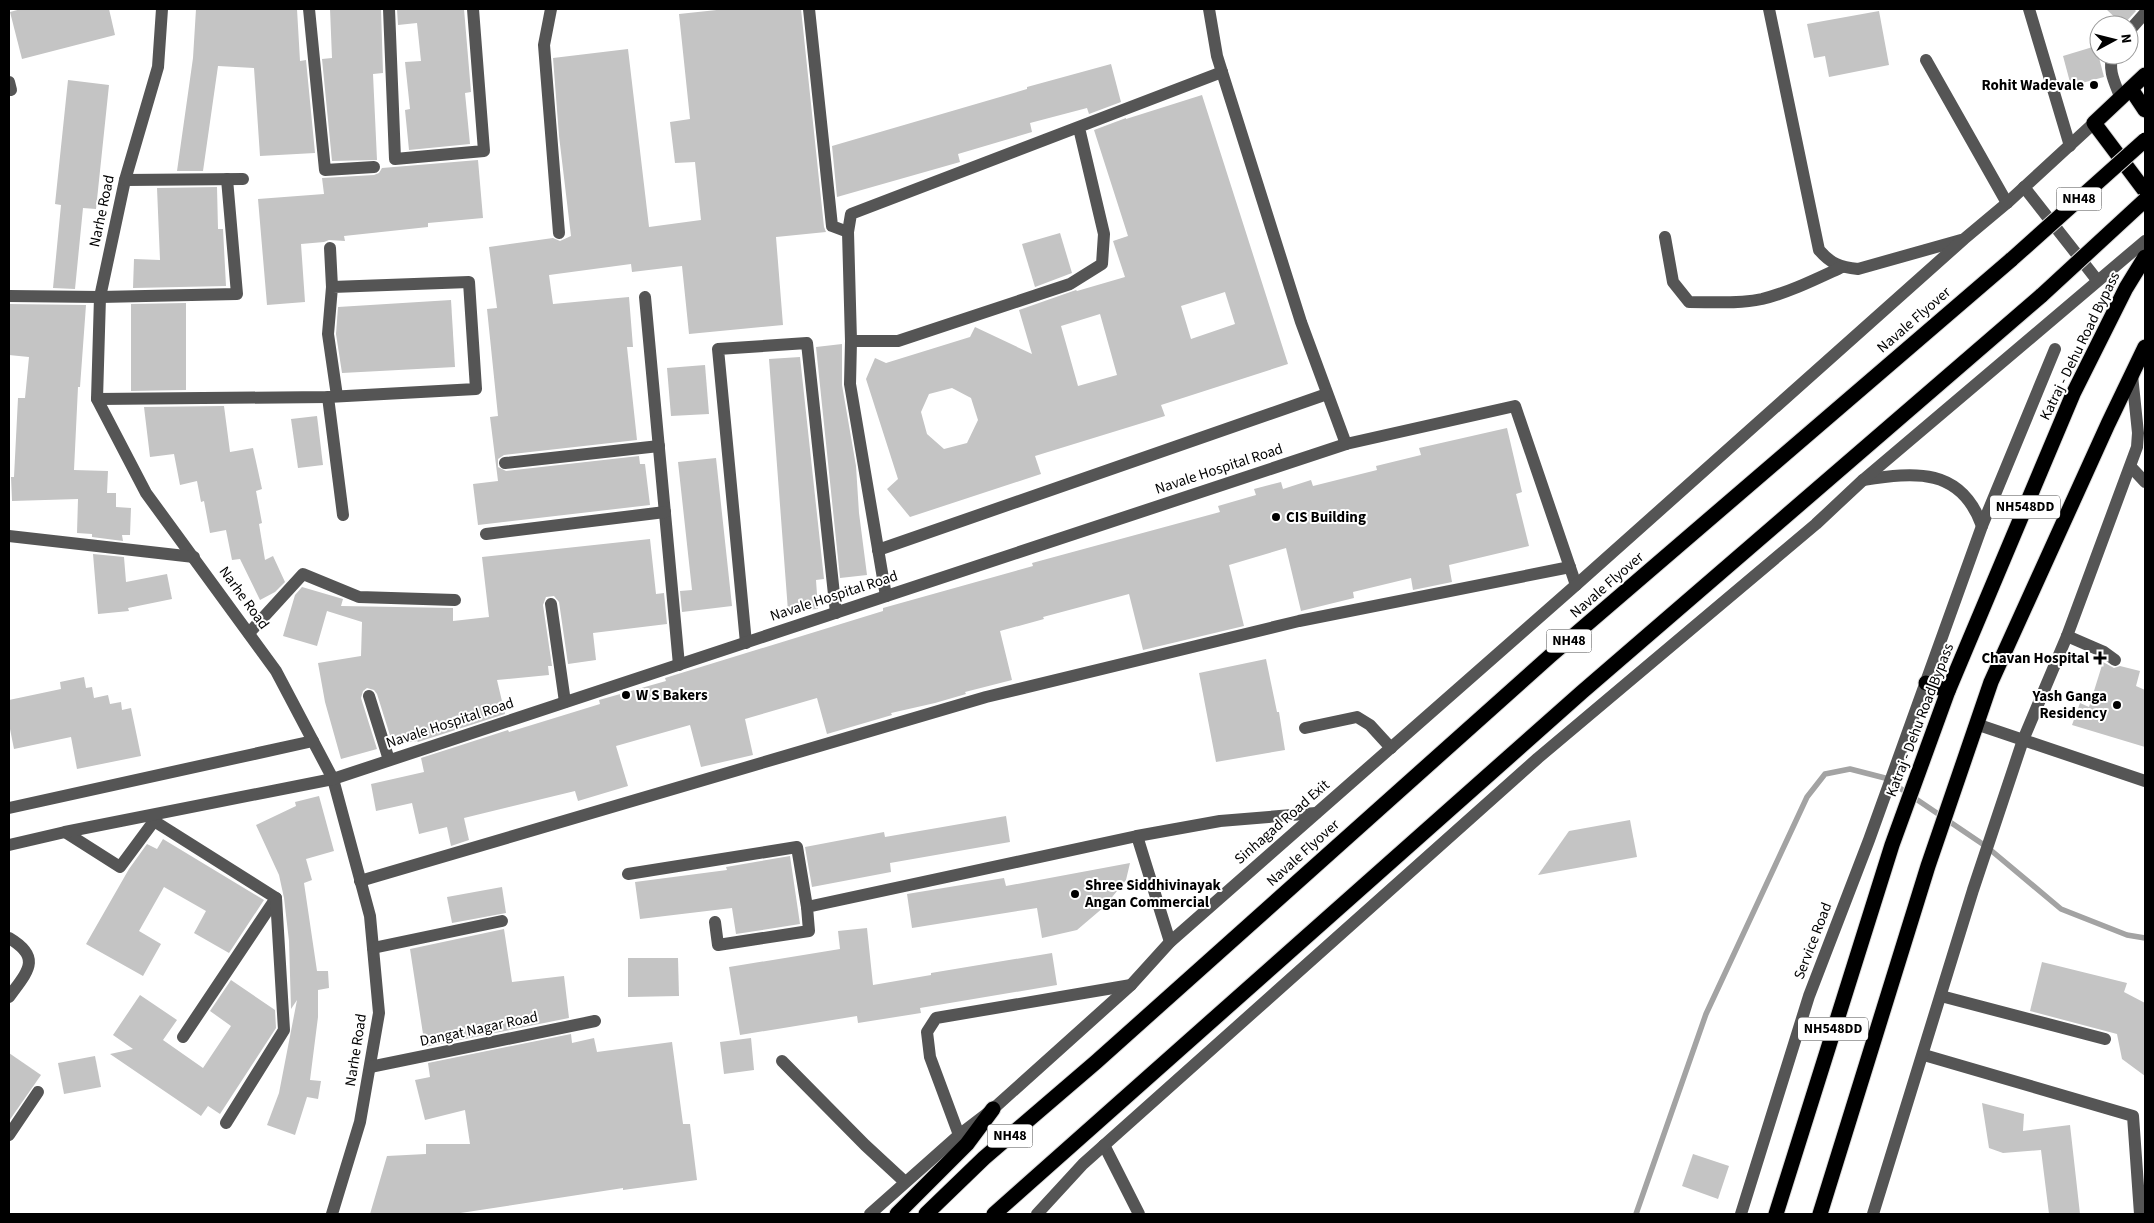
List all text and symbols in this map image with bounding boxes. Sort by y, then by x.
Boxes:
north arrow [2089,15,2139,65]
text: N [2115,33,2136,44]
place label: Rohit Wadevale [1981,75,2084,96]
marker: Rohit Wadevale [2088,79,2100,91]
street label: Narhe Road [84,173,120,249]
road number: NH48 [2056,188,2102,210]
street label: Katraj - Dehu Road Bypass [2035,268,2125,424]
street label: Navale Flyover [1873,281,1956,358]
street label: Navale Hospital Road [1152,438,1286,500]
road number: NH548DD [1990,496,2060,518]
place label: CIS Building [1286,507,1366,528]
marker: CIS Building [1270,511,1282,523]
street label: Navale Flyover [1566,546,1649,623]
street label: Narhe Road [214,562,274,634]
street label: Navale Hospital Road [767,565,901,627]
road number: NH48 [1546,630,1592,652]
street label: Katraj - Dehu Road Bypass [1881,640,1959,800]
place label: Chavan Hospital [1981,648,2090,669]
marker: Chavan Hospital [2093,651,2107,665]
place label: W S Bakers [636,685,708,706]
place label: Yash Ganga Residency [2031,686,2107,724]
marker: W S Bakers [620,689,632,701]
street label: Navale Hospital Road [383,692,517,754]
marker: Yash Ganga Residency [2111,699,2123,711]
street label: Sinhagad Road Exit [1230,775,1334,869]
street label: Navale Flyover [1262,814,1345,891]
place label: Shree Siddhivinayak Angan Commercial [1084,875,1222,913]
marker: Shree Siddhivinayak Angan Commercial [1069,888,1081,900]
street label: Service Road [1789,899,1837,983]
street label: Dangat Nagar Road [418,1006,540,1052]
street label: Narhe Road [340,1012,372,1088]
road number: NH548DD [1798,1018,1868,1040]
road number: NH48 [988,1124,1032,1148]

